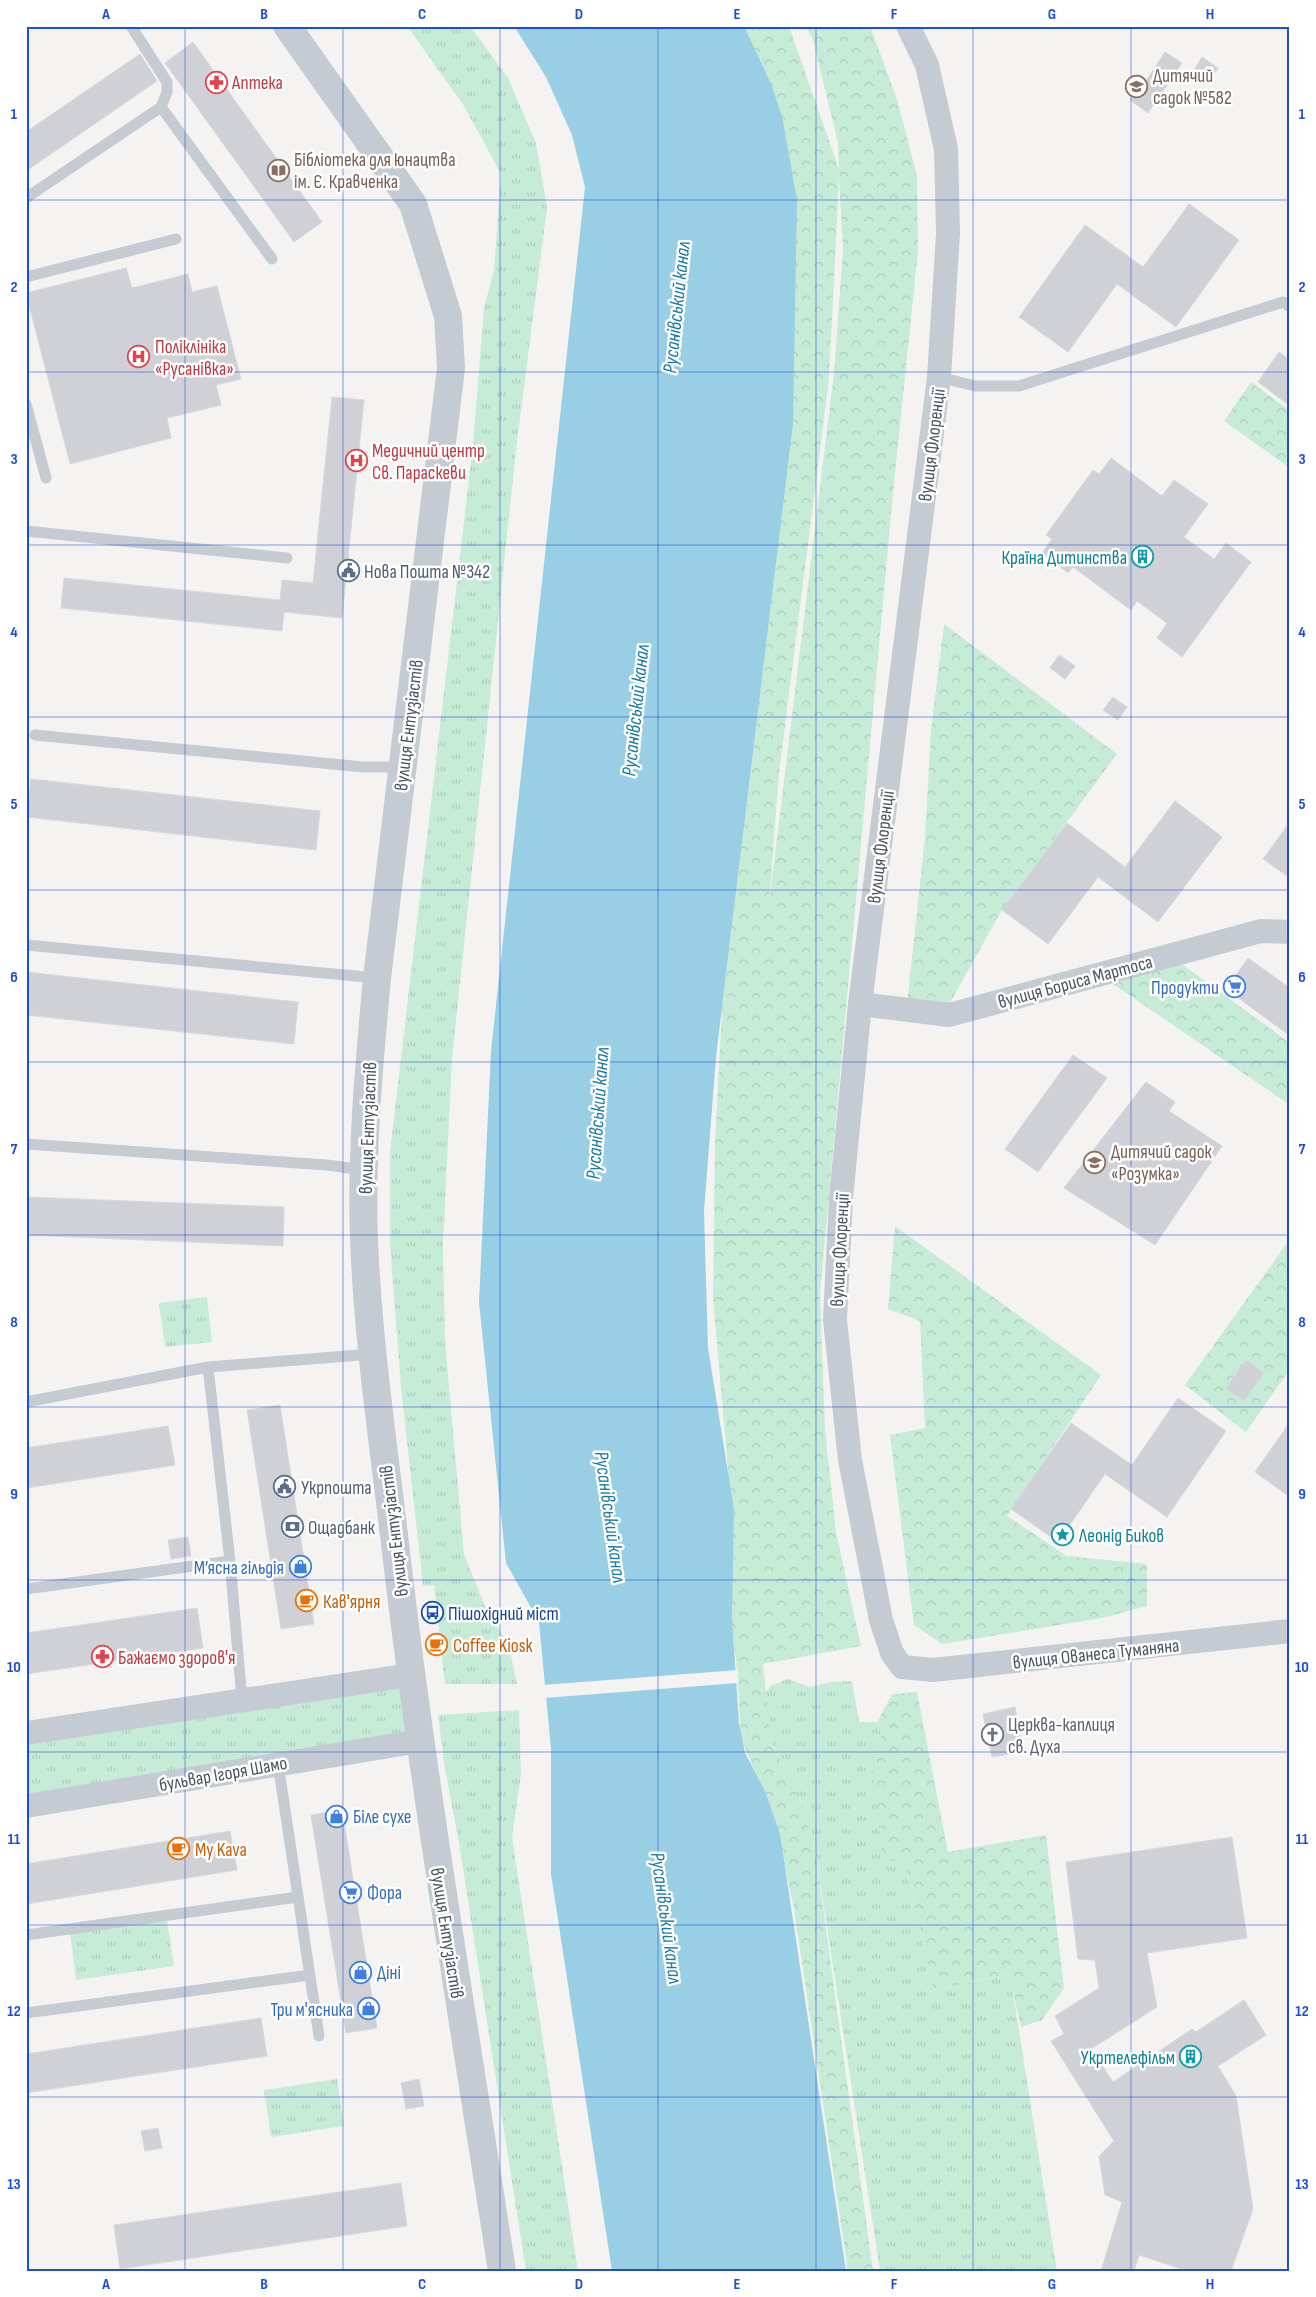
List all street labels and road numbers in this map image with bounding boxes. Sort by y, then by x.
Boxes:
street label: вулиця Флоренції [914,387,951,503]
street label: вулиця Ентузіастів [390,658,429,792]
street label: вулиця Флоренції [863,789,900,905]
street label: вулиця Бориса Мартоса [996,951,1155,1014]
street label: вулиця Ентузіастів [355,1062,382,1194]
street label: вулиця Флоренції [826,1192,855,1307]
street label: вулиця Ентузіастів [375,1464,414,1598]
street label: вулиця Ованеса Туманяна [1012,1634,1181,1675]
street label: бульвар Ігоря Шамо [157,1752,289,1797]
street label: вулиця Ентузіастів [425,1866,468,2000]

